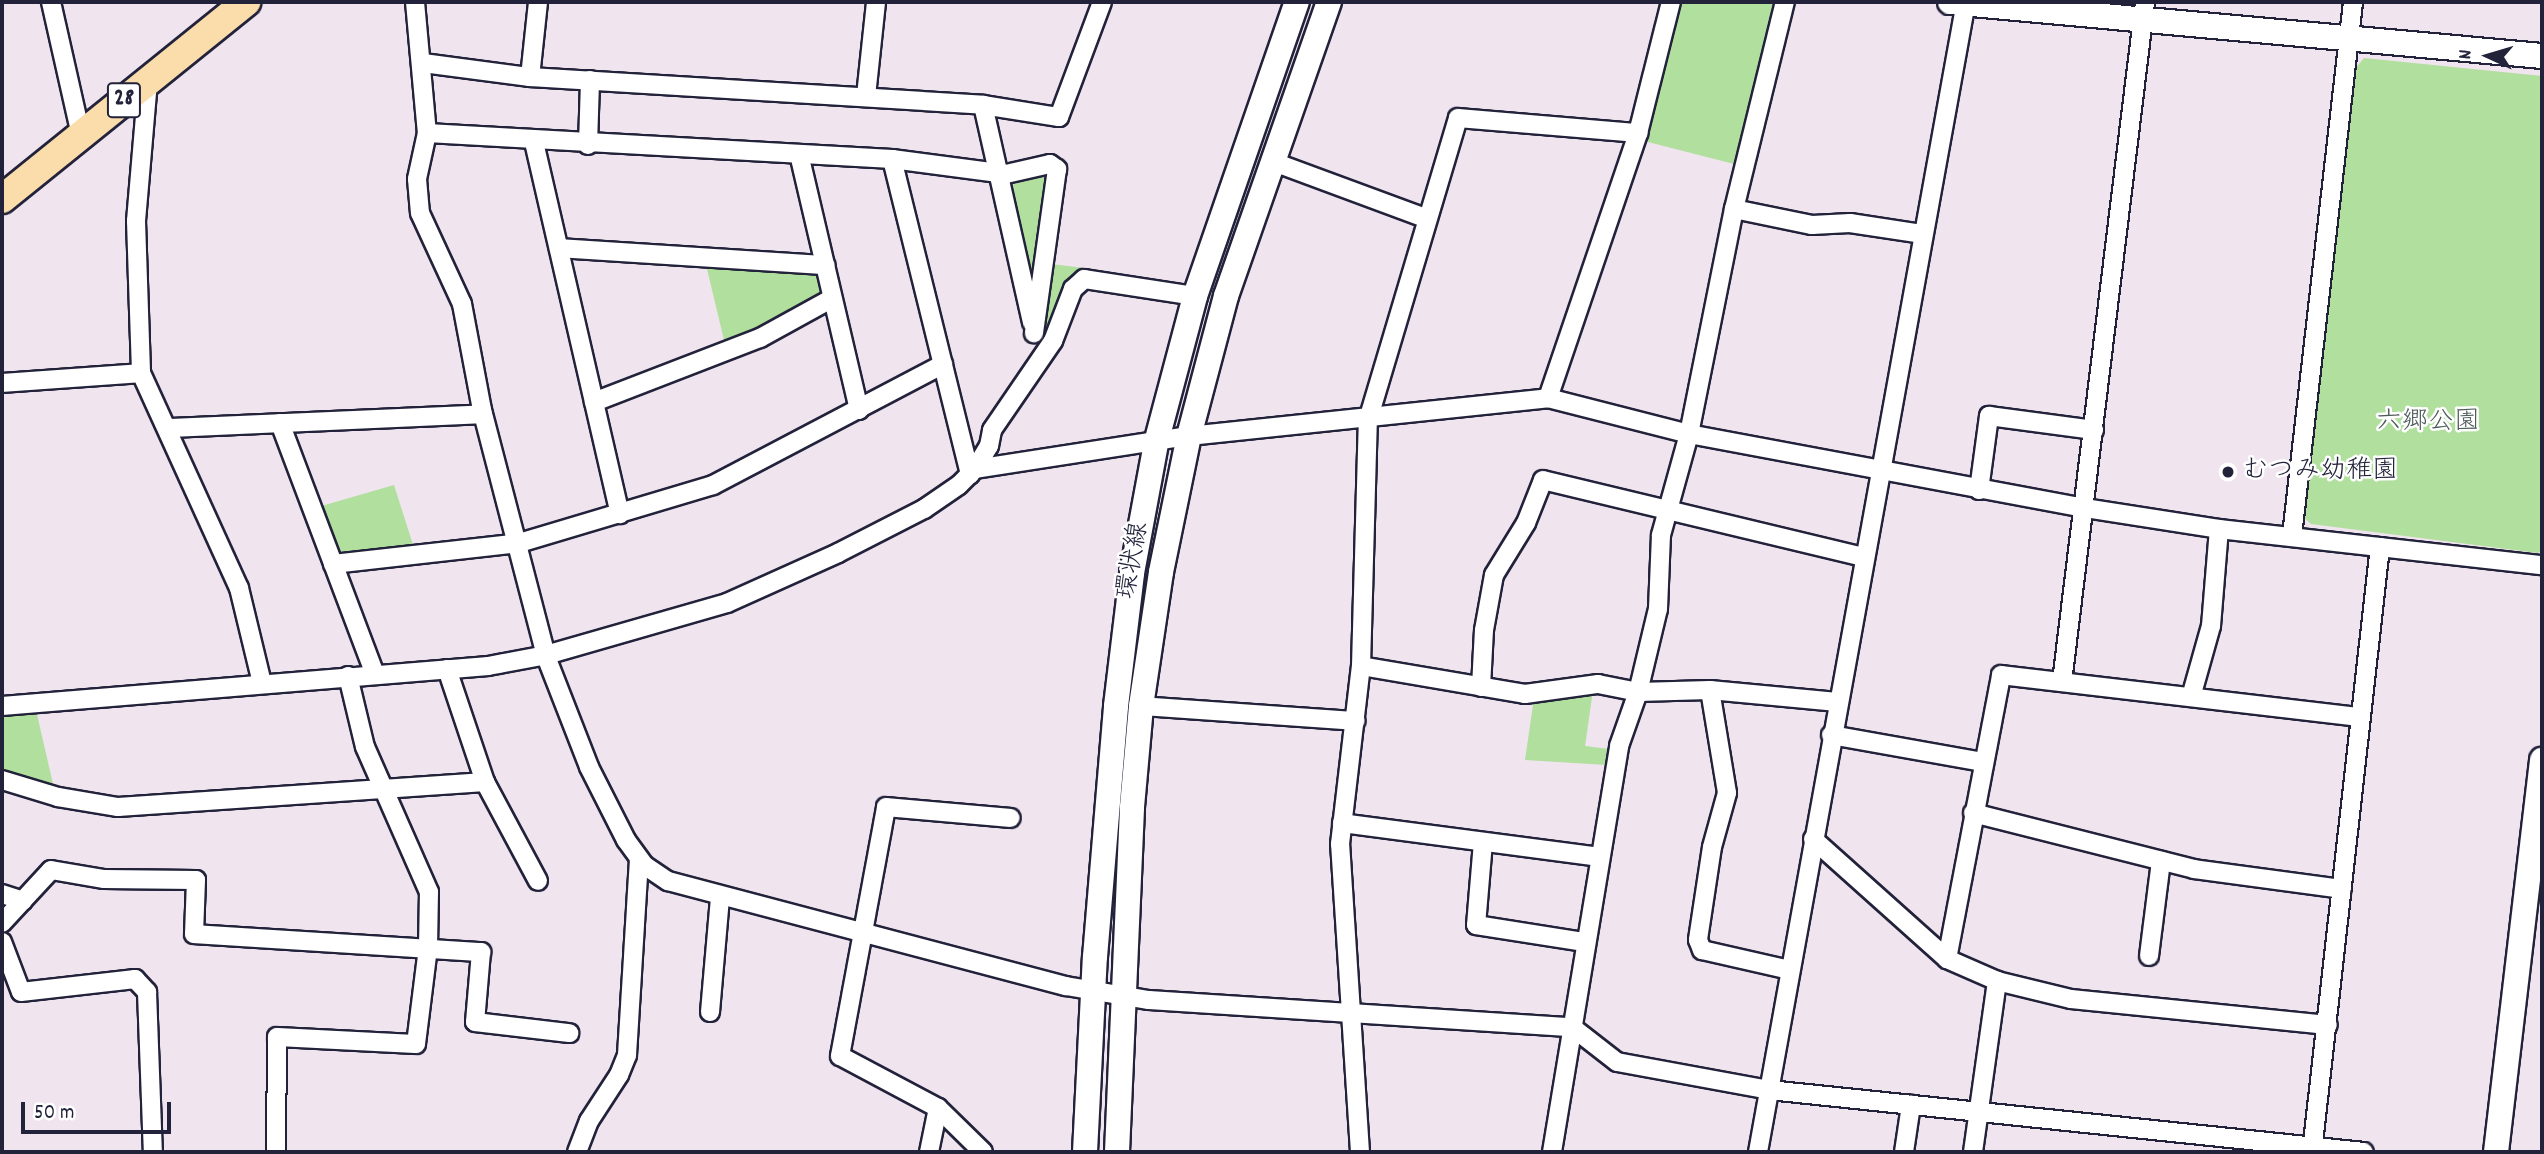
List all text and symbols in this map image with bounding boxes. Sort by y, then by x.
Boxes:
north arrow [2453,21,2523,91]
text: N [2453,49,2480,60]
road number: 28 [106,80,142,120]
park label: 六郷公園 [2376,407,2480,439]
place label: むつみ幼稚園 [2242,456,2398,488]
marker: むつみ幼稚園 [2220,464,2236,480]
street label: 環状線 [1112,520,1156,602]
scale bar [24,1088,175,1132]
text: 50 m [34,1099,74,1129]

